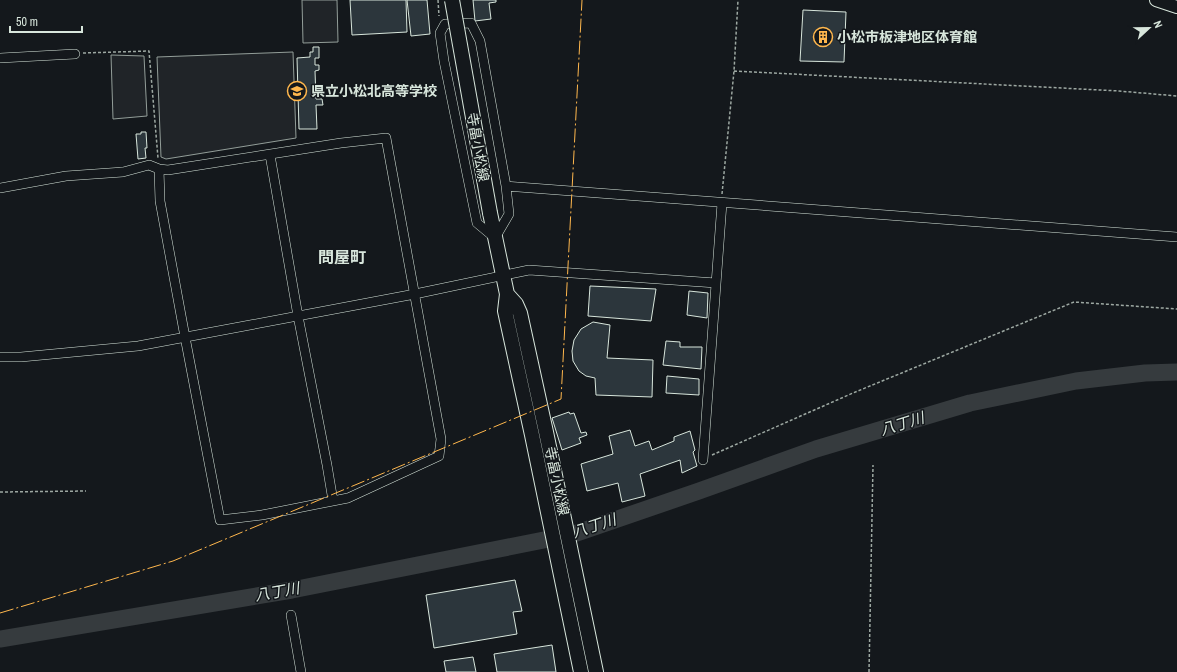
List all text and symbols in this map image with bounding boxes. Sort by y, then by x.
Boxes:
scale bar [10,8,82,34]
north arrow [1129,8,1169,48]
text: 50 m [16,14,38,30]
text: N [1151,19,1166,30]
building icon: 小松市板津地区体育館 [812,26,834,48]
place label: 小松市板津地区体育館 [837,28,977,46]
school or university icon: 県立小松北高等学校 [286,80,308,102]
place label: 県立小松北高等学校 [311,82,437,100]
street label: 寺畠小松線 [463,111,493,183]
district label: 問屋町 [318,246,366,268]
water label: 八丁川 [877,406,928,440]
street label: 寺畠小松線 [541,445,573,517]
water label: 八丁川 [569,508,620,542]
water label: 八丁川 [253,577,303,606]

